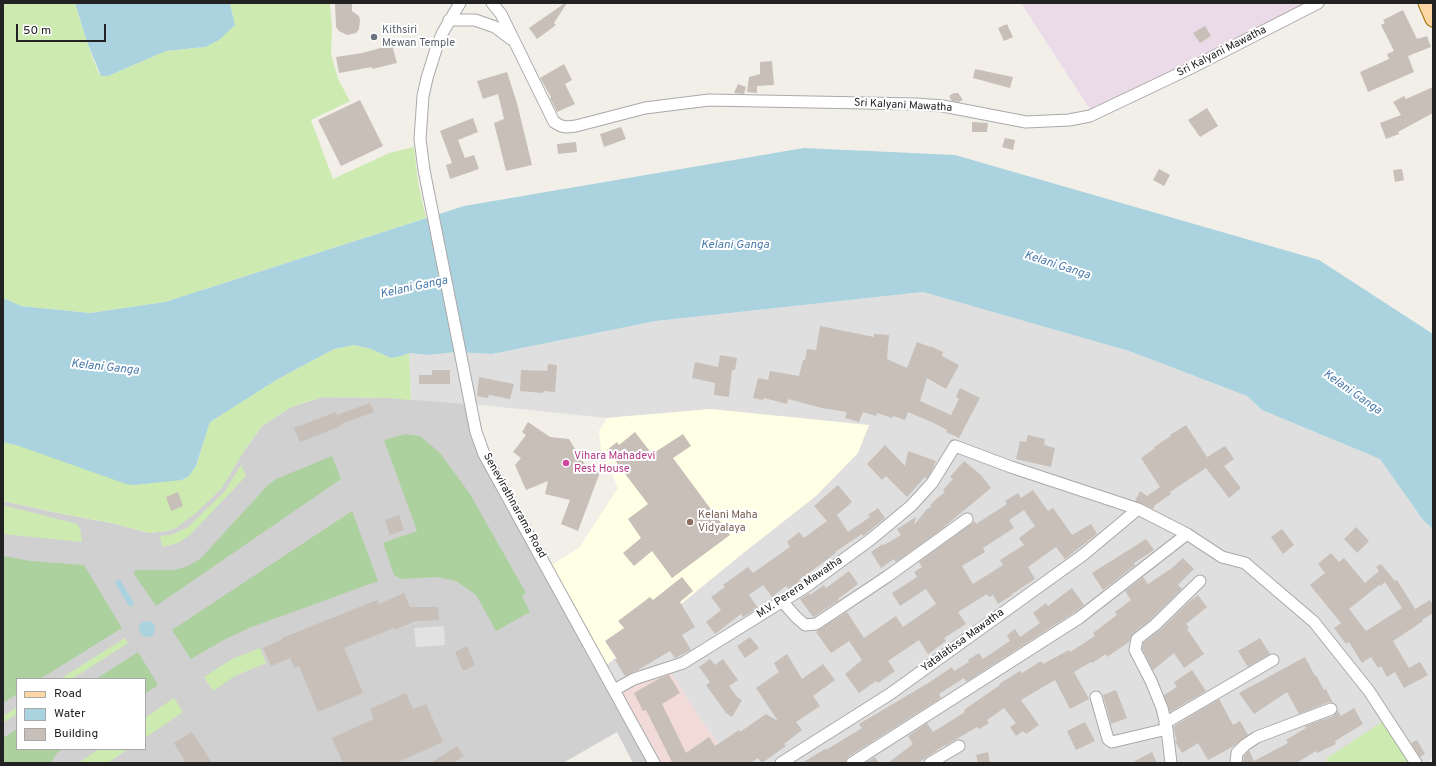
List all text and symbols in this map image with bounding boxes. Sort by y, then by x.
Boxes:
scale bar [18,16,108,42]
text: 50 m [23,23,51,39]
place label: Kithsiri Mewan Temple [382,24,455,50]
street label: Sri Kalyani Mawatha [1175,24,1269,80]
marker: Kithsiri Mewan Temple [369,32,379,42]
street label: Sri Kalyani Mawatha [853,97,953,115]
water label: Kelani Ganga [701,239,769,253]
water label: Kelani Ganga [1022,249,1092,283]
water label: Kelani Ganga [379,274,449,302]
water label: Kelani Ganga [70,357,140,379]
water label: Kelani Ganga [1320,367,1384,419]
place label: Vihara Mahadevi Rest House [574,450,655,476]
street label: Senevirathnarama Road [480,451,548,561]
marker: Vihara Mahadevi Rest House [561,458,571,468]
place label: Kelani Maha Vidyalaya [698,509,758,535]
marker: Kelani Maha Vidyalaya [685,517,695,527]
street label: M.V. Perera Mawatha [755,554,845,622]
street label: Yatalatissa Mawatha [919,607,1007,675]
legend [16,678,146,750]
text: Road [54,686,82,702]
text: Water [54,706,86,722]
text: Building [54,726,98,742]

